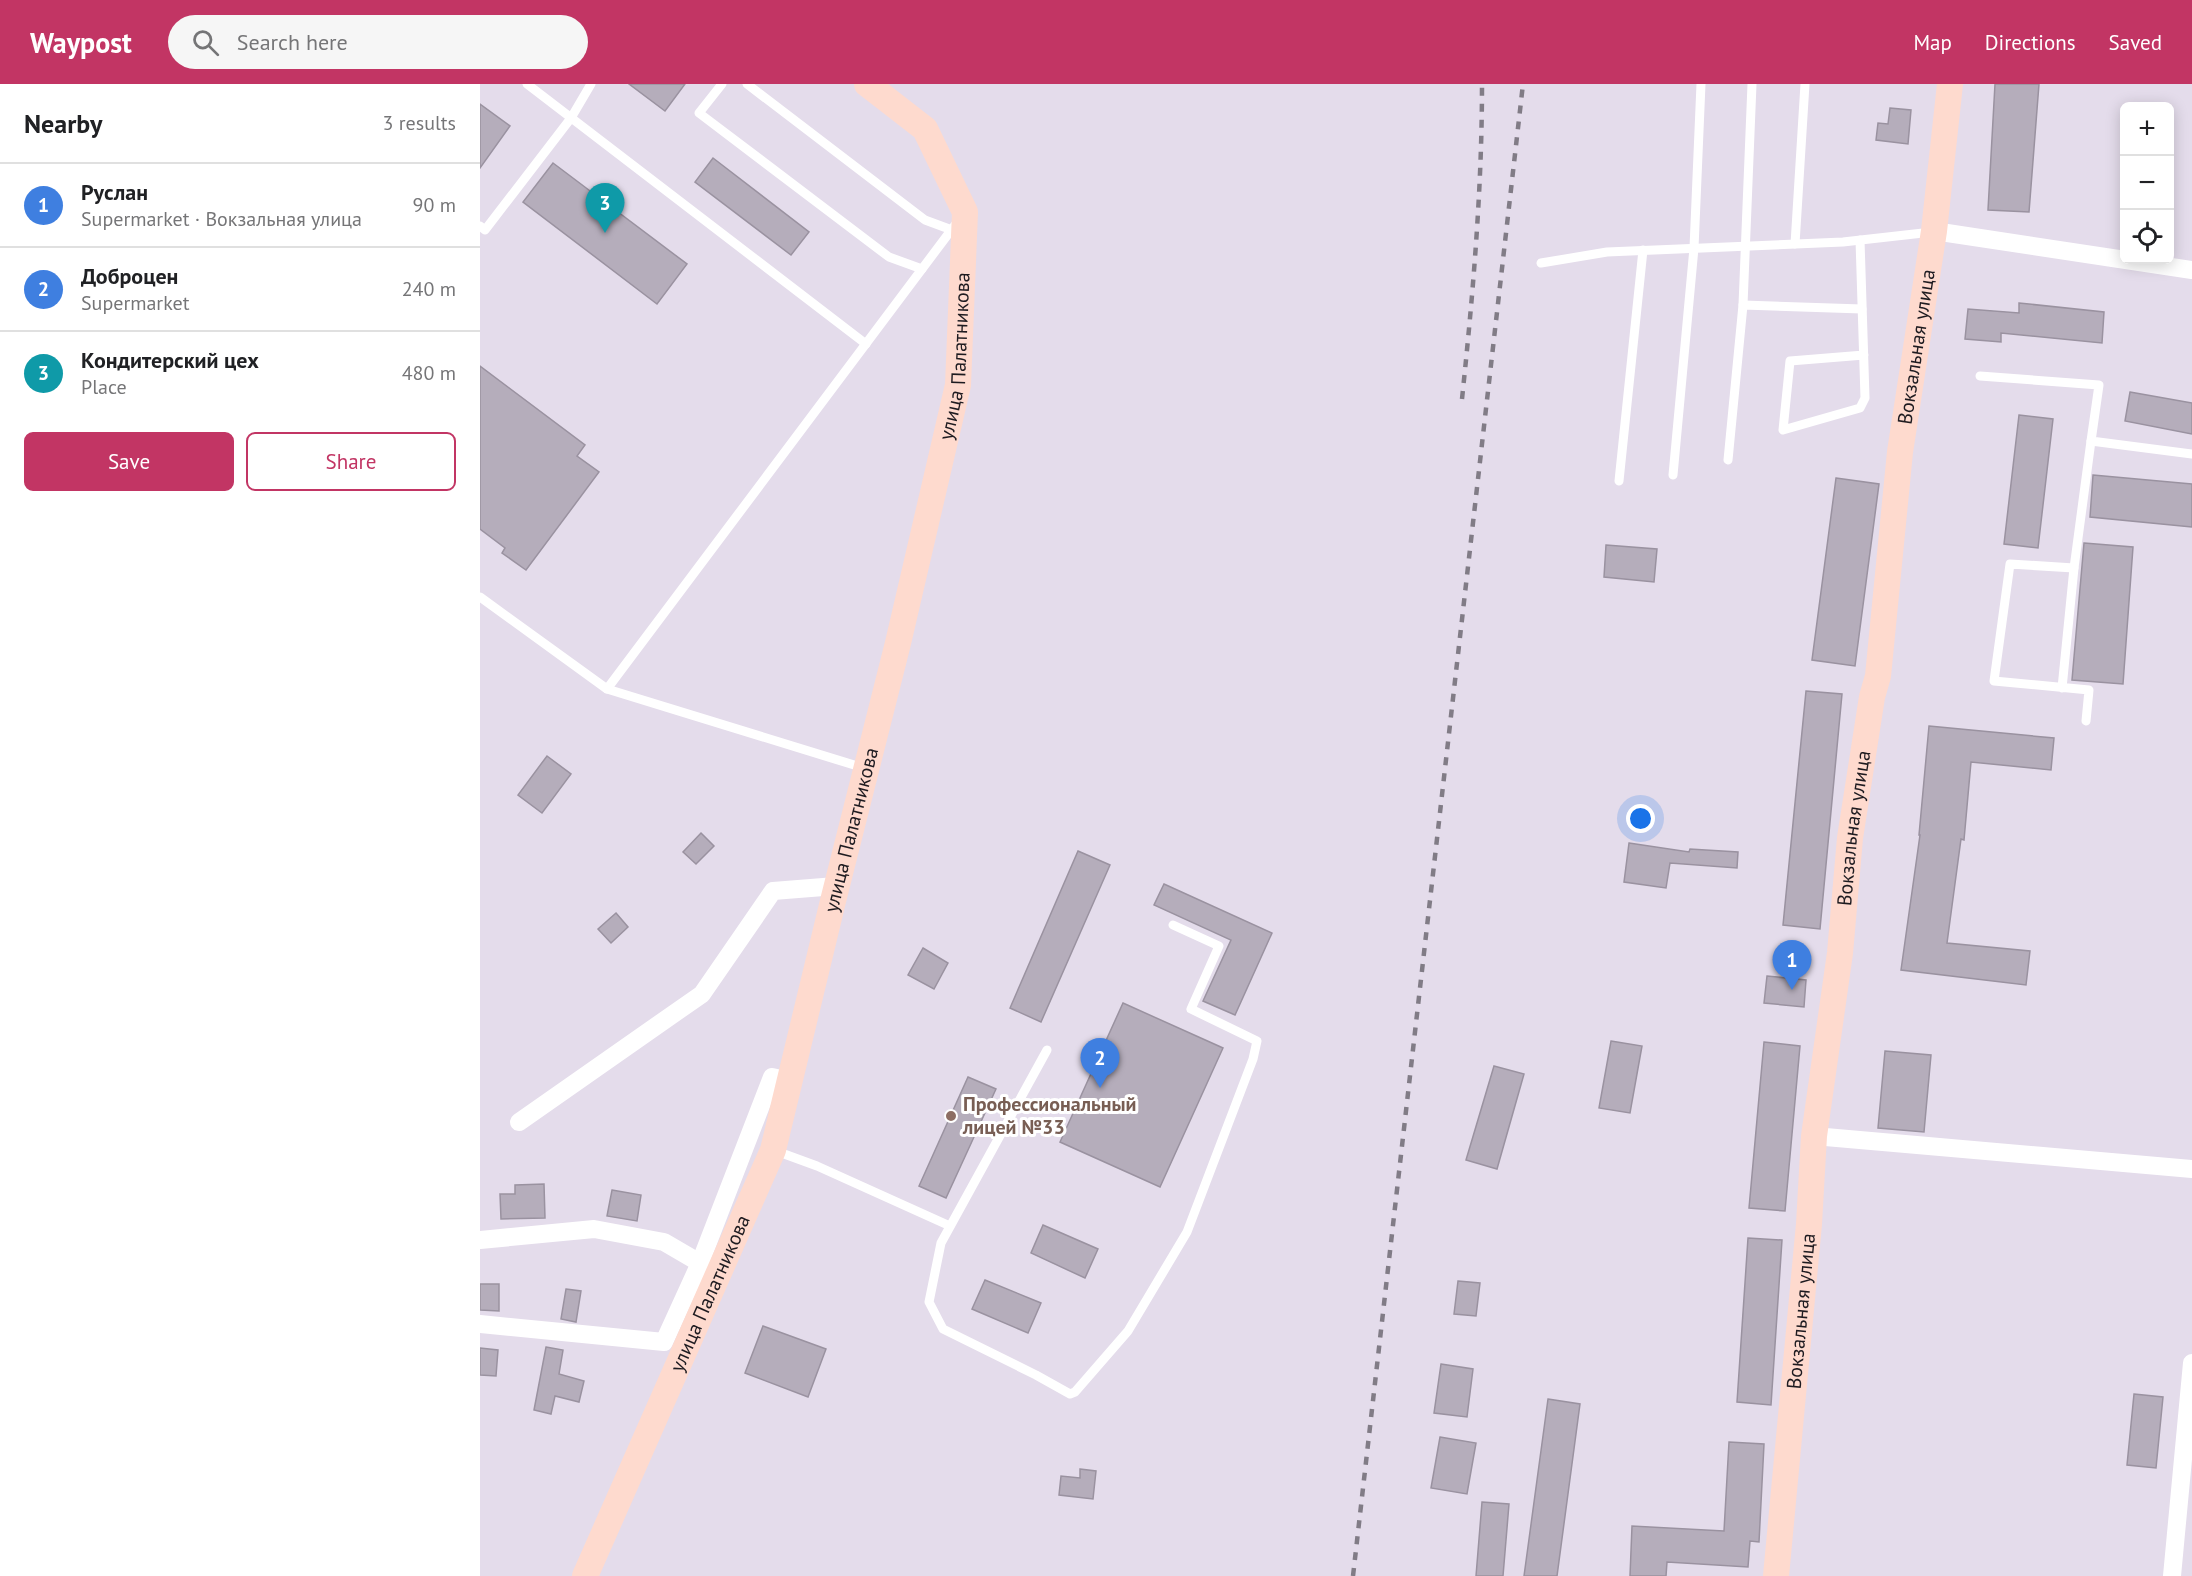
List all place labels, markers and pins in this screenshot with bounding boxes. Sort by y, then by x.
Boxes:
pin: 3 [586,184,624,233]
pin: 1 [1772,940,1812,990]
pin: 2 [1080,1038,1120,1088]
place label: Профессиональный лицей №33 [962,1091,1136,1140]
marker: Профессиональный лицей №33 [944,1109,958,1123]

